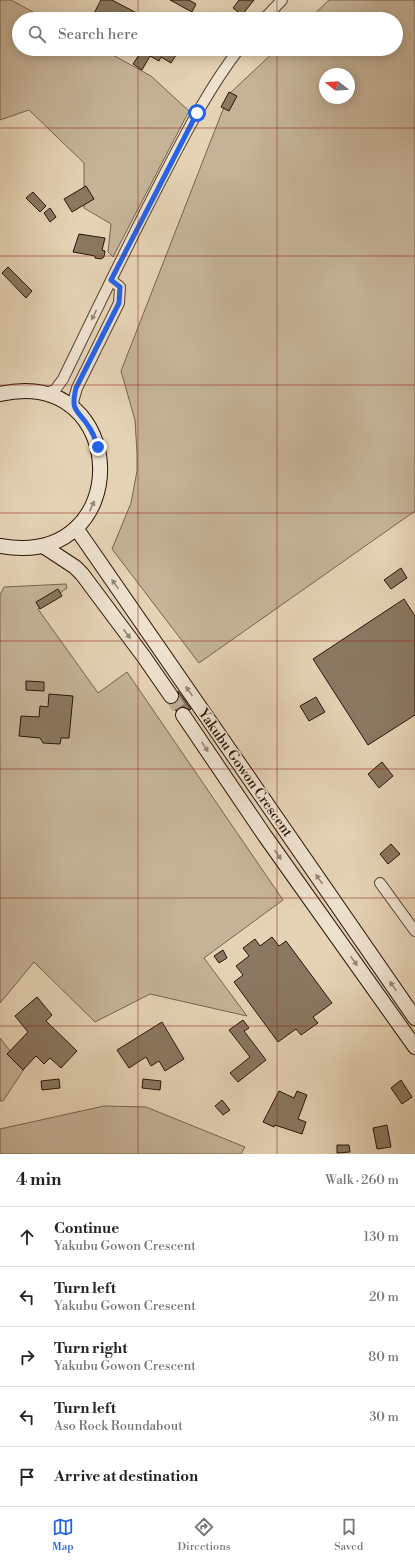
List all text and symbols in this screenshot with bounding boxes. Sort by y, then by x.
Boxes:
search box [12,12,403,56]
icon: search [26,23,48,45]
text: Search here [58,25,138,44]
north arrow [319,68,355,104]
route start [188,104,206,122]
one-way arrow [91,309,97,321]
route end [89,438,107,456]
one-way arrow [89,500,95,511]
one-way arrow [111,579,119,590]
one-way arrow [123,629,131,639]
one-way arrow [185,686,193,697]
street label: Yakubu Gowon Crescent [193,704,296,841]
one-way arrow [201,742,209,752]
one-way arrow [274,849,282,860]
one-way arrow [315,874,323,884]
one-way arrow [350,955,358,966]
one-way arrow [389,980,397,991]
text: 4 min [16,1169,61,1191]
text: Walk · 260 m [325,1172,399,1188]
text: Continue [54,1219,119,1238]
icon: ahead [16,1226,38,1248]
text: 130 m [364,1229,399,1245]
text: Yakubu Gowon Crescent [54,1238,196,1254]
text: Turn left [54,1279,116,1298]
icon: left [16,1286,38,1308]
text: 20 m [369,1289,399,1305]
text: Yakubu Gowon Crescent [54,1298,196,1314]
text: Turn right [54,1339,128,1358]
icon: right [16,1346,38,1368]
text: 80 m [368,1349,399,1365]
text: Yakubu Gowon Crescent [54,1358,196,1374]
text: Turn left [54,1399,116,1418]
icon: left [16,1406,38,1428]
text: 30 m [369,1409,399,1425]
text: Aso Rock Roundabout [54,1418,183,1434]
icon: arrive [16,1466,38,1488]
text: Arrive at destination [54,1467,198,1486]
tab: Map [52,1516,74,1554]
tab: Directions [178,1516,231,1554]
tab: Saved [334,1516,363,1554]

